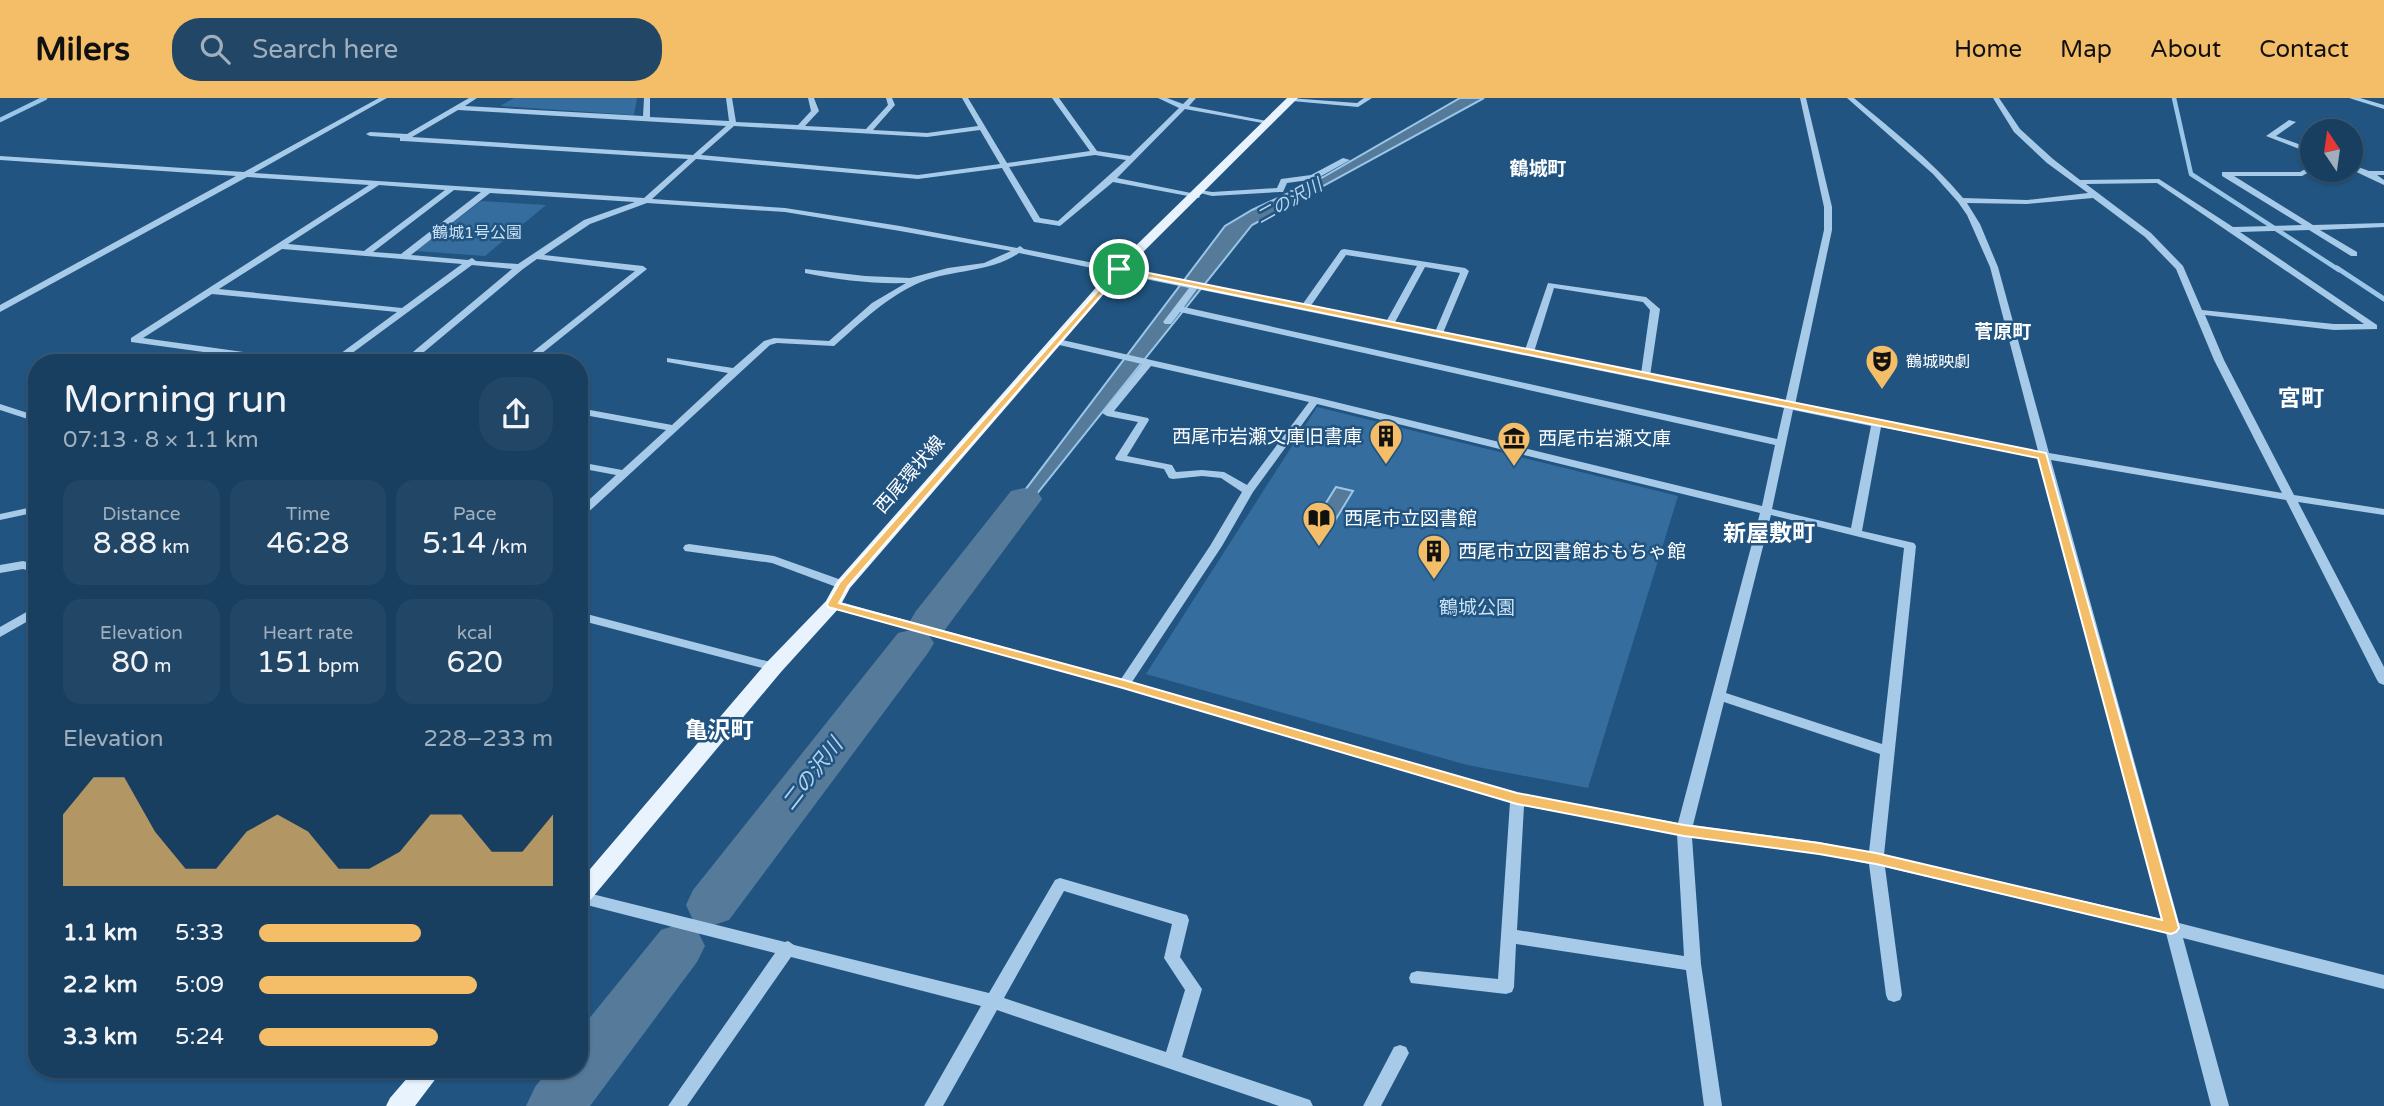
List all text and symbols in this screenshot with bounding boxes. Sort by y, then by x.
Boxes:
search box [172,18,662,81]
text: Milers [35,30,130,69]
icon: search [196,30,234,68]
text: Search here [252,34,398,65]
text: Home [1954,35,2022,64]
text: Map [2060,35,2112,64]
text: About [2150,35,2221,64]
text: Contact [2259,35,2349,64]
north arrow [2300,119,2362,182]
map controls [2300,119,2363,182]
district label: 鶴城町 [1509,158,1567,180]
water label: 二の沢川 [1252,173,1328,228]
park label: 鶴城1号公園 [432,223,522,243]
pin [1089,239,1149,299]
icon: arrive [1100,250,1138,288]
district label: 菅原町 [1974,321,2032,343]
theatre icon: 鶴城映劇 [1863,342,1901,391]
place label: 鶴城映劇 [1906,352,1970,372]
text: Morning run [63,377,287,423]
button: share [479,377,553,451]
district label: 宮町 [2278,385,2324,413]
building icon: 西尾市岩瀬文庫旧書庫 [1367,417,1405,466]
museum icon: 西尾市岩瀬文庫 [1495,419,1533,468]
text: 07:13 · 8 × 1.1 km [63,426,259,454]
place label: 西尾市岩瀬文庫旧書庫 [1172,426,1362,448]
place label: 西尾市岩瀬文庫 [1538,428,1671,450]
street label: 西尾環状線 [870,432,949,518]
library icon: 西尾市立図書館 [1300,499,1338,548]
text: Distance [102,503,180,525]
text: Time [286,503,330,525]
text: Pace [453,503,497,525]
place label: 西尾市立図書館 [1344,508,1477,530]
district label: 新屋敷町 [1723,520,1815,548]
text: 8.88 [93,525,157,562]
text: 46:28 [266,525,350,562]
text: 5:14 [422,525,486,562]
building icon: 西尾市立図書館おもちゃ館 [1415,532,1453,581]
text: km [157,536,190,558]
text: /km [486,536,527,558]
place label: 西尾市立図書館おもちゃ館 [1458,541,1686,563]
park label: 鶴城公園 [1439,597,1515,619]
text: Elevation [100,622,183,644]
text: Heart rate [263,622,353,644]
text: kcal [457,622,493,644]
text: 80 [111,644,149,681]
text: 151 [257,644,313,681]
text: 620 [446,644,503,681]
text: m [149,655,171,677]
text: bpm [313,655,359,677]
district label: 亀沢町 [685,717,754,745]
text: Elevation [63,725,164,753]
text: 228–233 m [424,725,553,753]
water label: 二の沢川 [777,732,849,815]
text: 1.1 km [63,919,138,947]
text: 5:33 [175,919,224,947]
text: 2.2 km [63,971,138,999]
text: 5:09 [175,971,224,999]
text: 3.3 km [63,1023,138,1051]
text: 5:24 [175,1023,224,1051]

